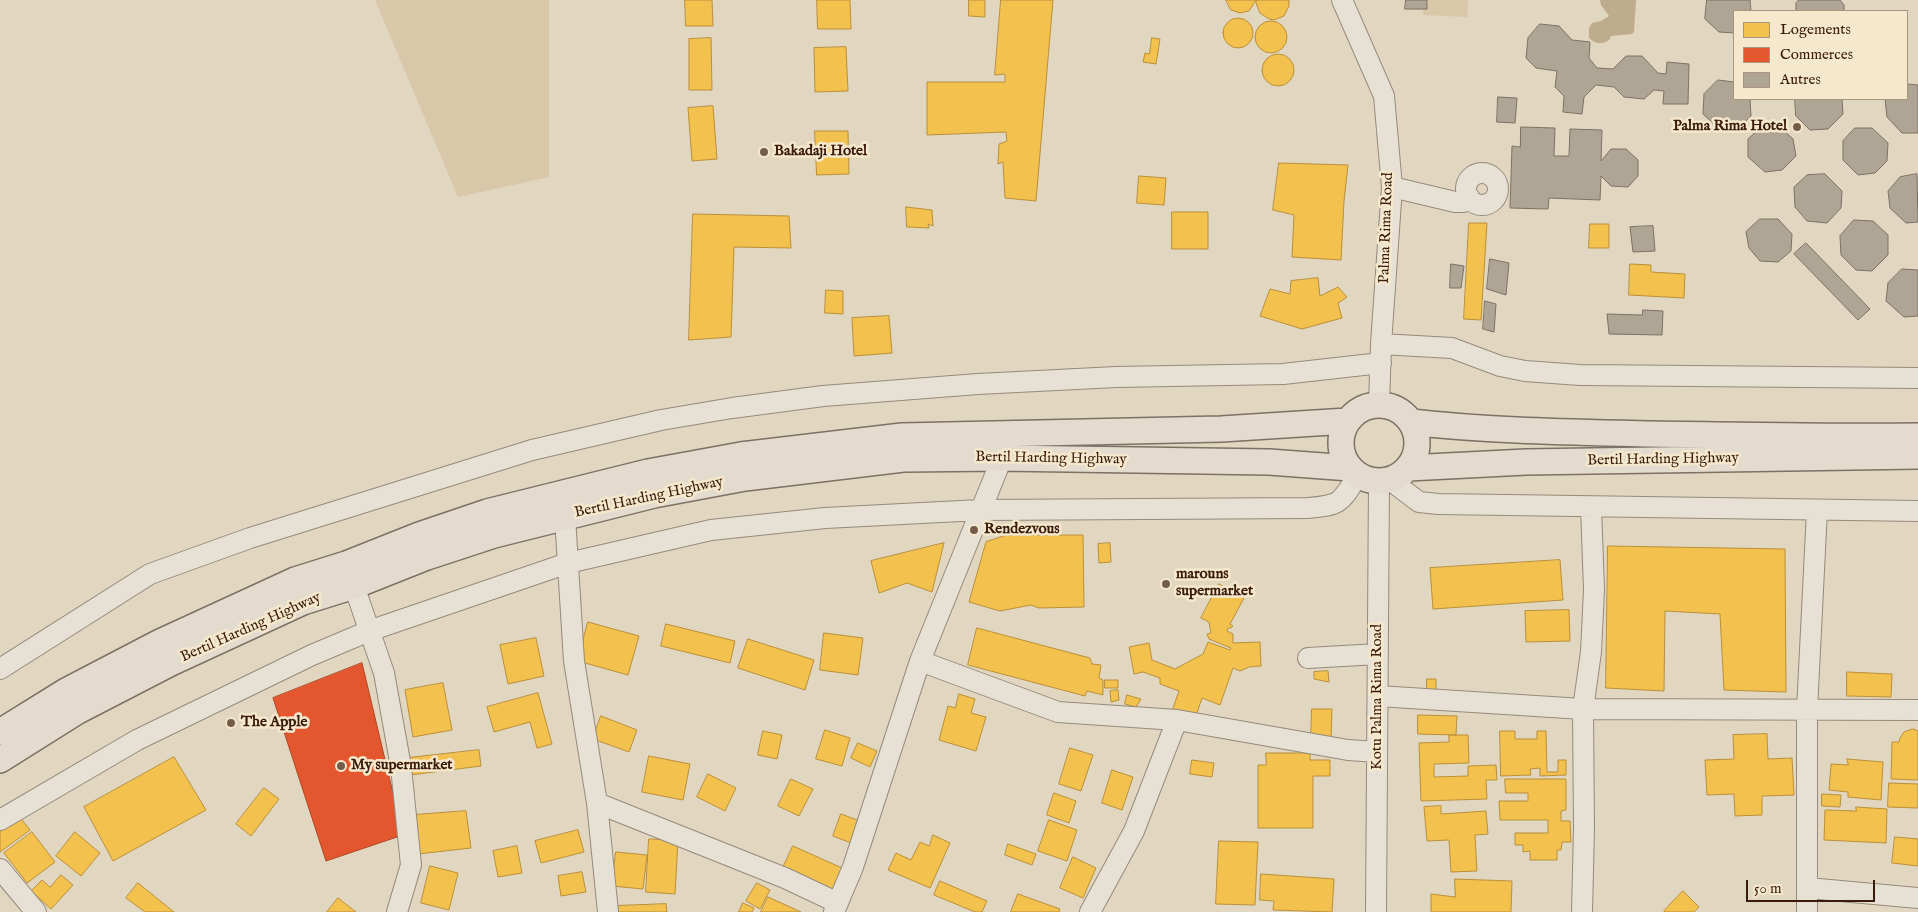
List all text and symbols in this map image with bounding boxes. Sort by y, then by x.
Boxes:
legend [1733,10,1908,100]
text: Logements [1780,20,1851,39]
text: Commerces [1780,45,1853,64]
text: Autres [1780,70,1821,89]
place label: Palma Rima Hotel [1673,118,1787,136]
marker: Palma Rima Hotel [1791,121,1803,133]
place label: Bakadaji Hotel [774,143,867,161]
marker: Bakadaji Hotel [758,146,770,158]
street label: Palma Rima Road [1376,172,1398,284]
street label: Bertil Harding Highway [975,449,1127,469]
street label: Bertil Harding Highway [1587,450,1739,470]
street label: Bertil Harding Highway [573,473,725,523]
place label: Rendezvous [984,521,1060,539]
marker: Rendezvous [968,524,980,536]
place label: marouns supermarket [1176,566,1253,601]
marker: marouns supermarket [1160,578,1172,590]
street label: Bertil Harding Highway [178,589,324,667]
street label: Kotu Palma Rima Road [1369,624,1387,770]
place label: The Apple [241,714,307,732]
marker: The Apple [225,717,237,729]
place label: My supermarket [351,757,452,775]
marker: My supermarket [335,760,347,772]
scale bar [1748,870,1877,902]
text: 50 m [1754,879,1782,898]

